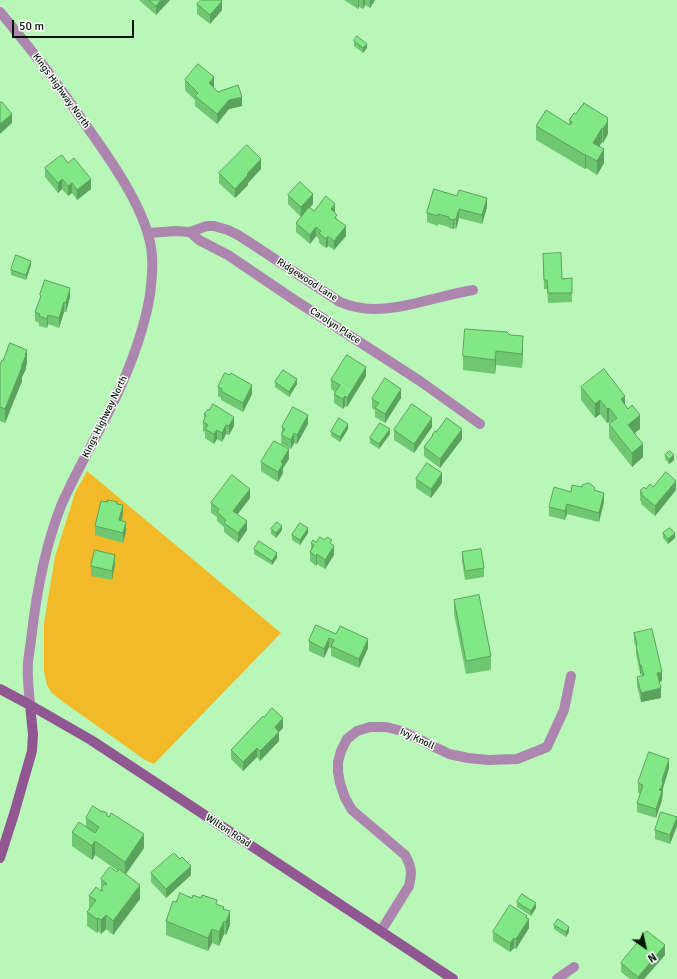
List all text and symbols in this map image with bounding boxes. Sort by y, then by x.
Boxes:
scale bar [14,12,136,38]
text: 50 m [19,19,44,34]
street label: Kings Highway North [30,51,92,131]
street label: Ridgewood Lane [274,256,340,304]
street label: Carolyn Place [307,305,363,347]
street label: Kings Highway North [80,374,130,460]
street label: Ivy Knoll [398,726,436,752]
street label: Wilton Road [203,812,253,850]
north arrow [625,927,665,967]
text: N [645,950,659,965]

